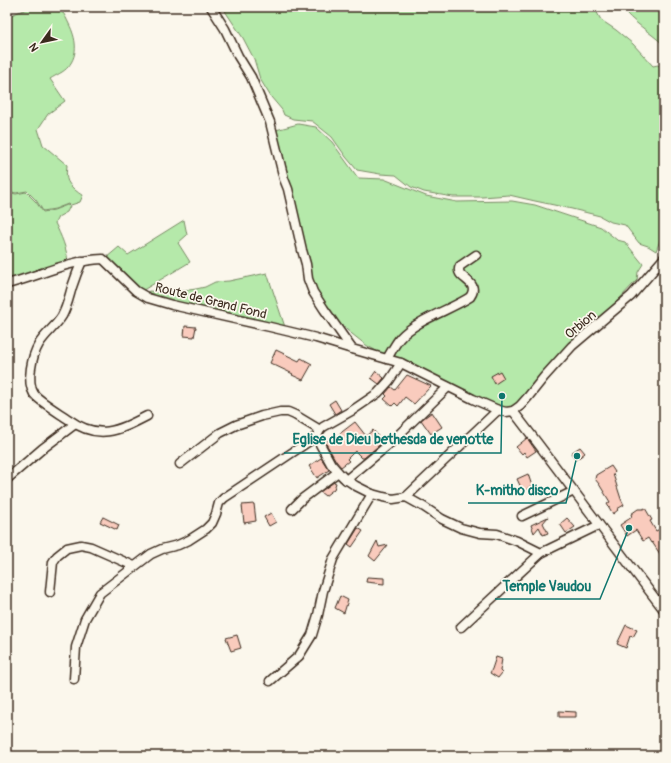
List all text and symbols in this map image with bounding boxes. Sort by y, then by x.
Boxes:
north arrow [22,22,62,62]
text: N [26,40,42,54]
street label: Route de Grand Fond [153,279,268,323]
street label: Orbion [562,307,600,342]
callout: Eglise de Dieu bethesda de venotte [284,427,501,453]
text: Eglise de Dieu bethesda de venotte [293,431,495,448]
callout: K-mitho disco [468,477,566,503]
text: K-mitho disco [476,482,559,499]
callout: Temple Vaudou [495,573,600,599]
text: Temple Vaudou [502,578,591,595]

